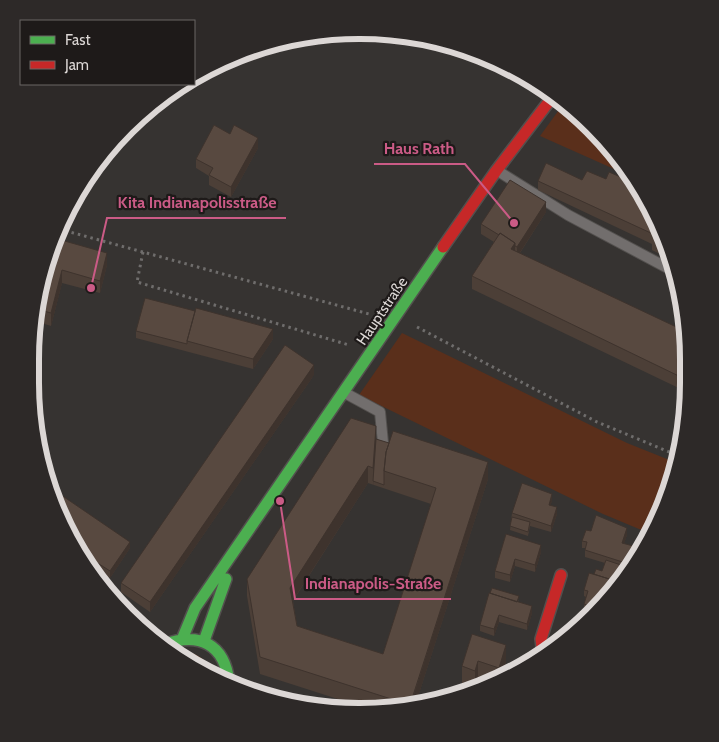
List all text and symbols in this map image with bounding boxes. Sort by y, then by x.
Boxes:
legend [20,20,195,85]
text: Fast [65,31,90,49]
text: Jam [64,56,89,74]
callout: Haus Rath [374,133,465,164]
text: Haus Rath [384,139,454,158]
callout: Kita Indianapolisstraße [107,187,286,218]
text: Kita Indianapolisstraße [117,193,277,212]
street label: Hauptstraße [353,273,411,348]
callout: Indianapolis-Straße [295,568,451,599]
text: Indianapolis-Straße [305,574,441,593]

